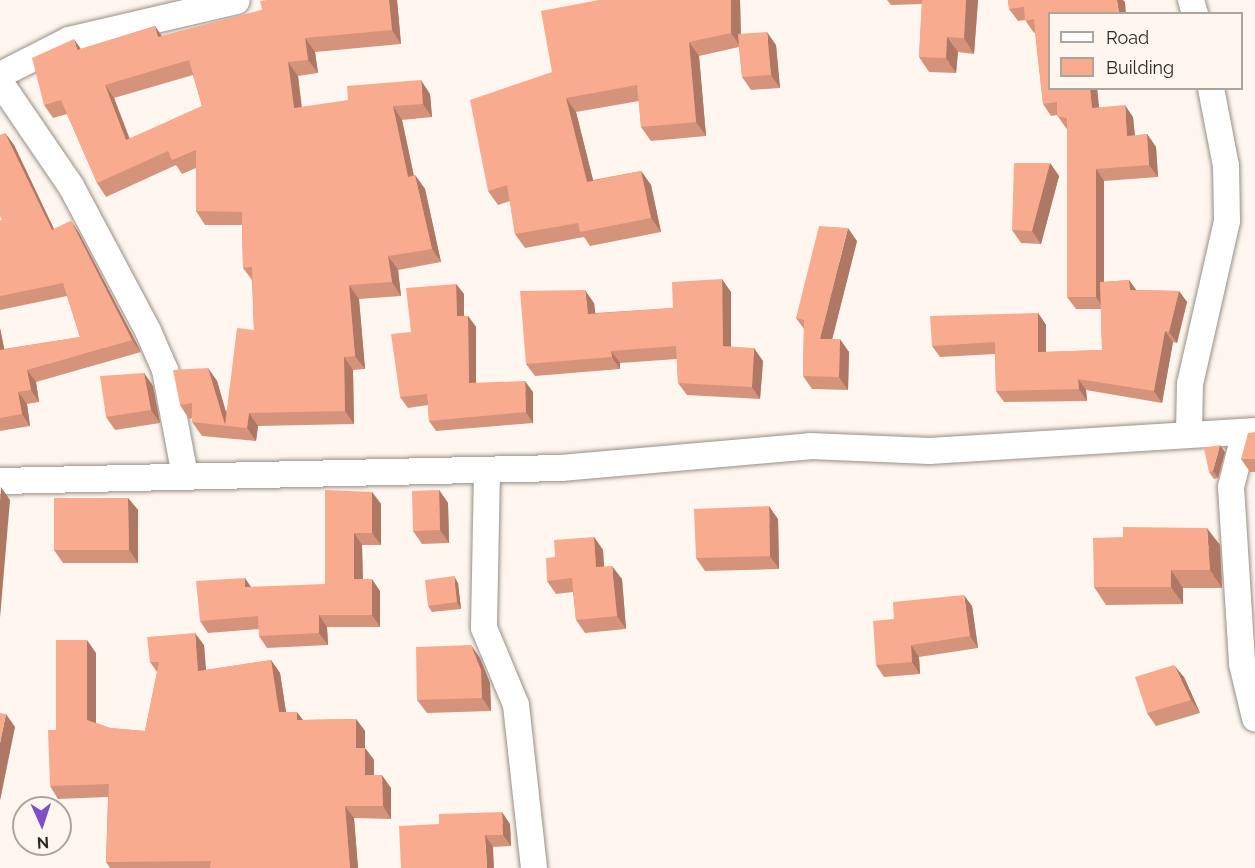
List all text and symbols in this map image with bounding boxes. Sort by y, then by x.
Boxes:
legend [1048,12,1243,90]
text: Road [1106,27,1149,48]
text: Building [1106,57,1174,78]
north arrow [12,796,72,856]
text: N [36,833,49,852]

